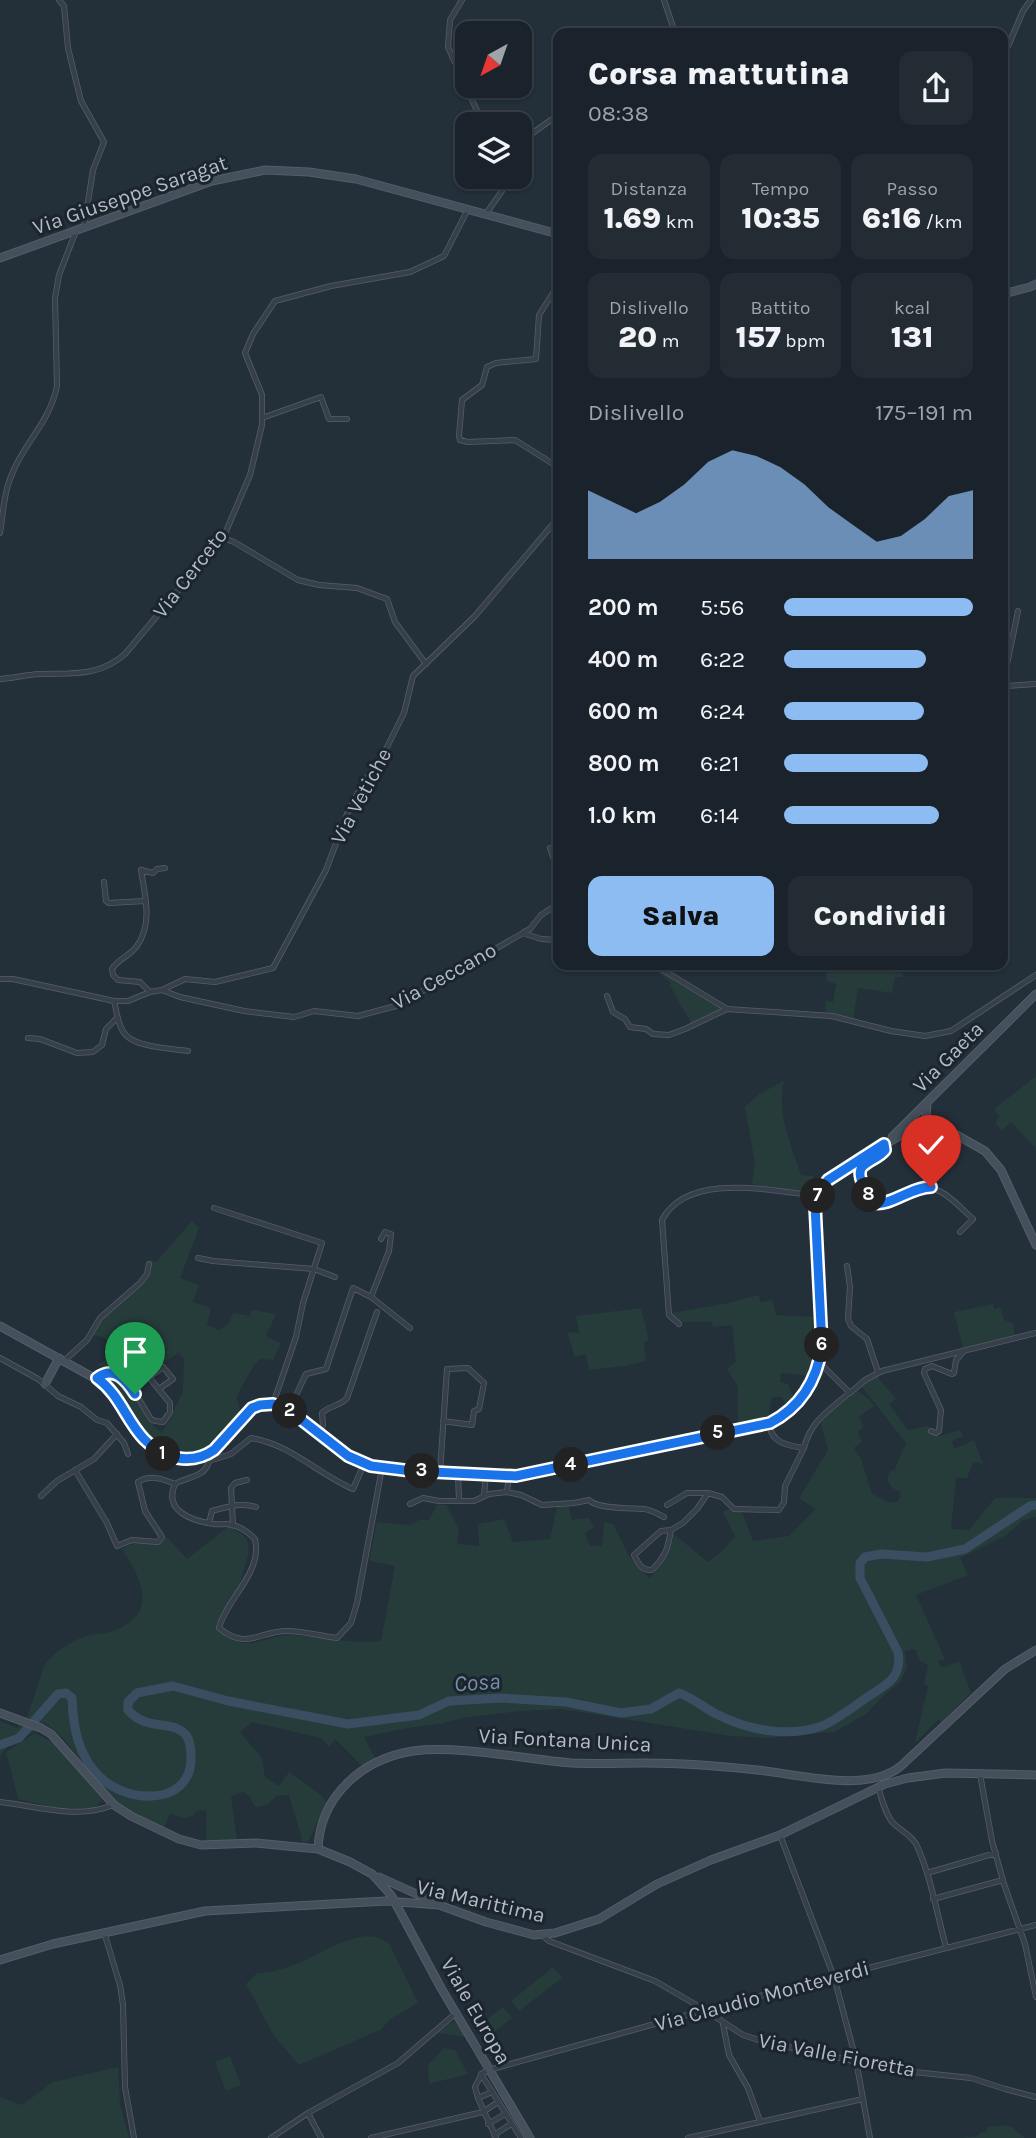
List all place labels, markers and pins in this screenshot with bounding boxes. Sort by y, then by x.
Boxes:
pin [901,1115,961,1187]
pin: 7 [800,1178,836,1214]
pin: 8 [852,1178,886,1212]
pin [105,1322,165,1394]
pin: 6 [804,1328,840,1362]
pin: 2 [272,1394,308,1428]
pin: 5 [700,1416,736,1450]
pin: 1 [146,1436,180,1472]
pin: 4 [554,1448,588,1482]
pin: 3 [404,1454,440,1488]

